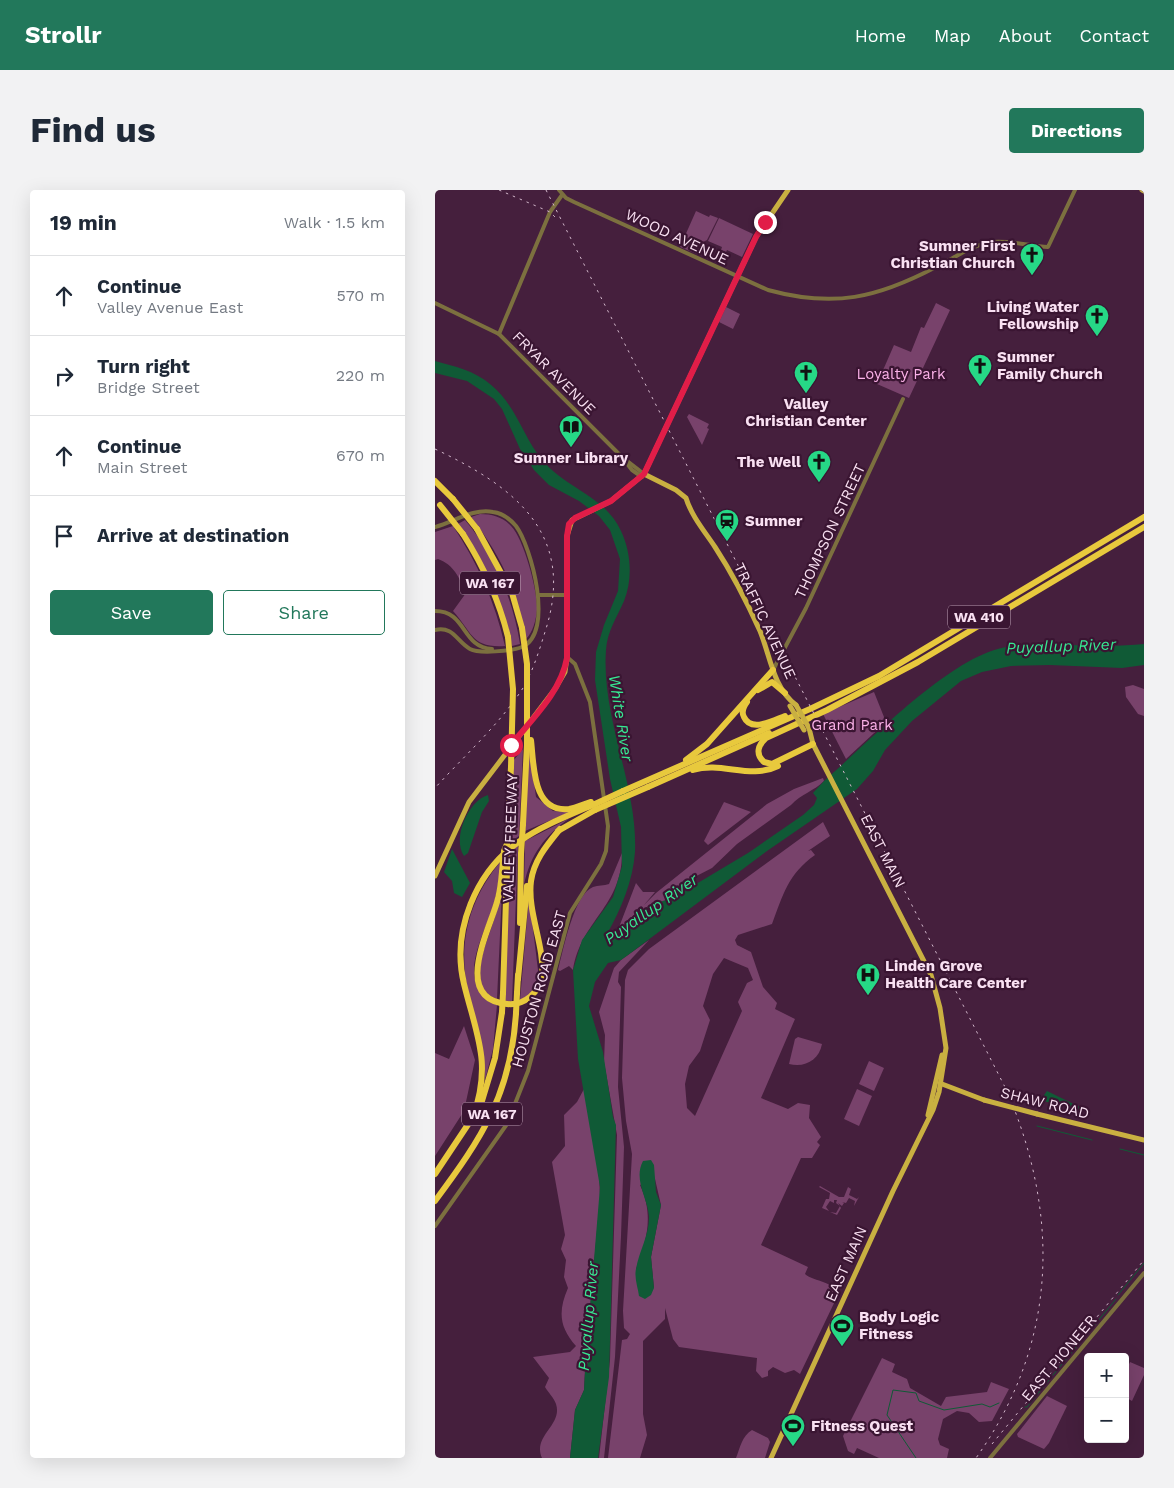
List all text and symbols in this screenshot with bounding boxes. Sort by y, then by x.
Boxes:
text: Strollr [25,21,102,49]
text: Home [855,25,906,46]
text: Map [934,25,971,46]
text: About [999,25,1051,46]
text: Contact [1079,25,1149,46]
button: Directions [1009,108,1144,153]
text: Find us [30,109,156,151]
street label: WOOD AVENUE [623,205,731,269]
text: 19 min [50,210,117,235]
route end [754,211,777,234]
text: Walk · 1.5 km [284,213,385,232]
place label: Sumner First Christian Church [891,237,1015,272]
church icon: Sumner First Christian Church [1019,242,1045,276]
text: Continue [97,275,181,298]
icon: ahead [50,282,78,310]
text: 570 m [336,286,385,305]
text: Valley Avenue East [97,298,243,317]
place label: Living Water Fellowship [987,298,1080,333]
church icon: Living Water Fellowship [1084,303,1110,337]
street label: FRYAR AVENUE [509,328,599,418]
place label: Sumner Family Church [997,348,1103,383]
church icon: Sumner Family Church [967,353,993,387]
text: Turn right [97,355,190,378]
church icon: Valley Christian Center [793,360,819,394]
icon: right [50,362,78,390]
park label: Loyalty Park [857,365,946,383]
text: 220 m [336,366,385,385]
text: Bridge Street [97,378,200,397]
place label: Valley Christian Center [745,395,867,430]
library icon: Sumner Library [558,414,584,448]
text: Continue [97,435,181,458]
icon: ahead [50,442,78,470]
text: 670 m [336,446,385,465]
place label: Sumner Library [514,449,629,467]
church icon: The Well [806,449,832,483]
place label: The Well [737,453,801,471]
text: Main Street [97,458,187,477]
street label: THOMPSON STREET [791,461,869,601]
station icon: Sumner [714,508,740,542]
place label: Sumner [745,512,803,530]
icon: arrive [50,522,78,550]
text: Arrive at destination [97,524,289,547]
street label: TRAFFIC AVENUE [730,560,800,682]
road number: WA 167 [460,572,520,594]
button: Save [50,590,213,635]
button: Share [223,590,385,635]
road number: WA 410 [948,606,1010,628]
water label: Puyallup River [1006,635,1117,657]
water label: White River [605,673,637,763]
park label: Grand Park [811,716,893,734]
route start [500,734,523,757]
street label: VALLEY FREEWAY [499,773,521,903]
street label: EAST MAIN [857,811,909,891]
water label: Puyallup River [601,869,702,948]
street label: HOUSTON ROAD EAST [508,909,570,1069]
place label: Linden Grove Health Care Center [885,957,1027,992]
hospital icon: Linden Grove Health Care Center [855,962,881,996]
street label: SHAW ROAD [999,1083,1091,1123]
road number: WA 167 [462,1102,522,1126]
street label: EAST MAIN [821,1224,871,1304]
water label: Puyallup River [574,1260,602,1372]
place label: Body Logic Fitness [859,1308,940,1343]
street label: EAST PIONEER [1018,1311,1100,1405]
sports icon: Body Logic Fitness [829,1313,855,1347]
map controls [1084,1353,1129,1443]
button: + [1084,1353,1129,1398]
button: − [1084,1398,1129,1443]
sports icon: Fitness Quest [780,1413,806,1447]
place label: Fitness Quest [811,1417,913,1435]

